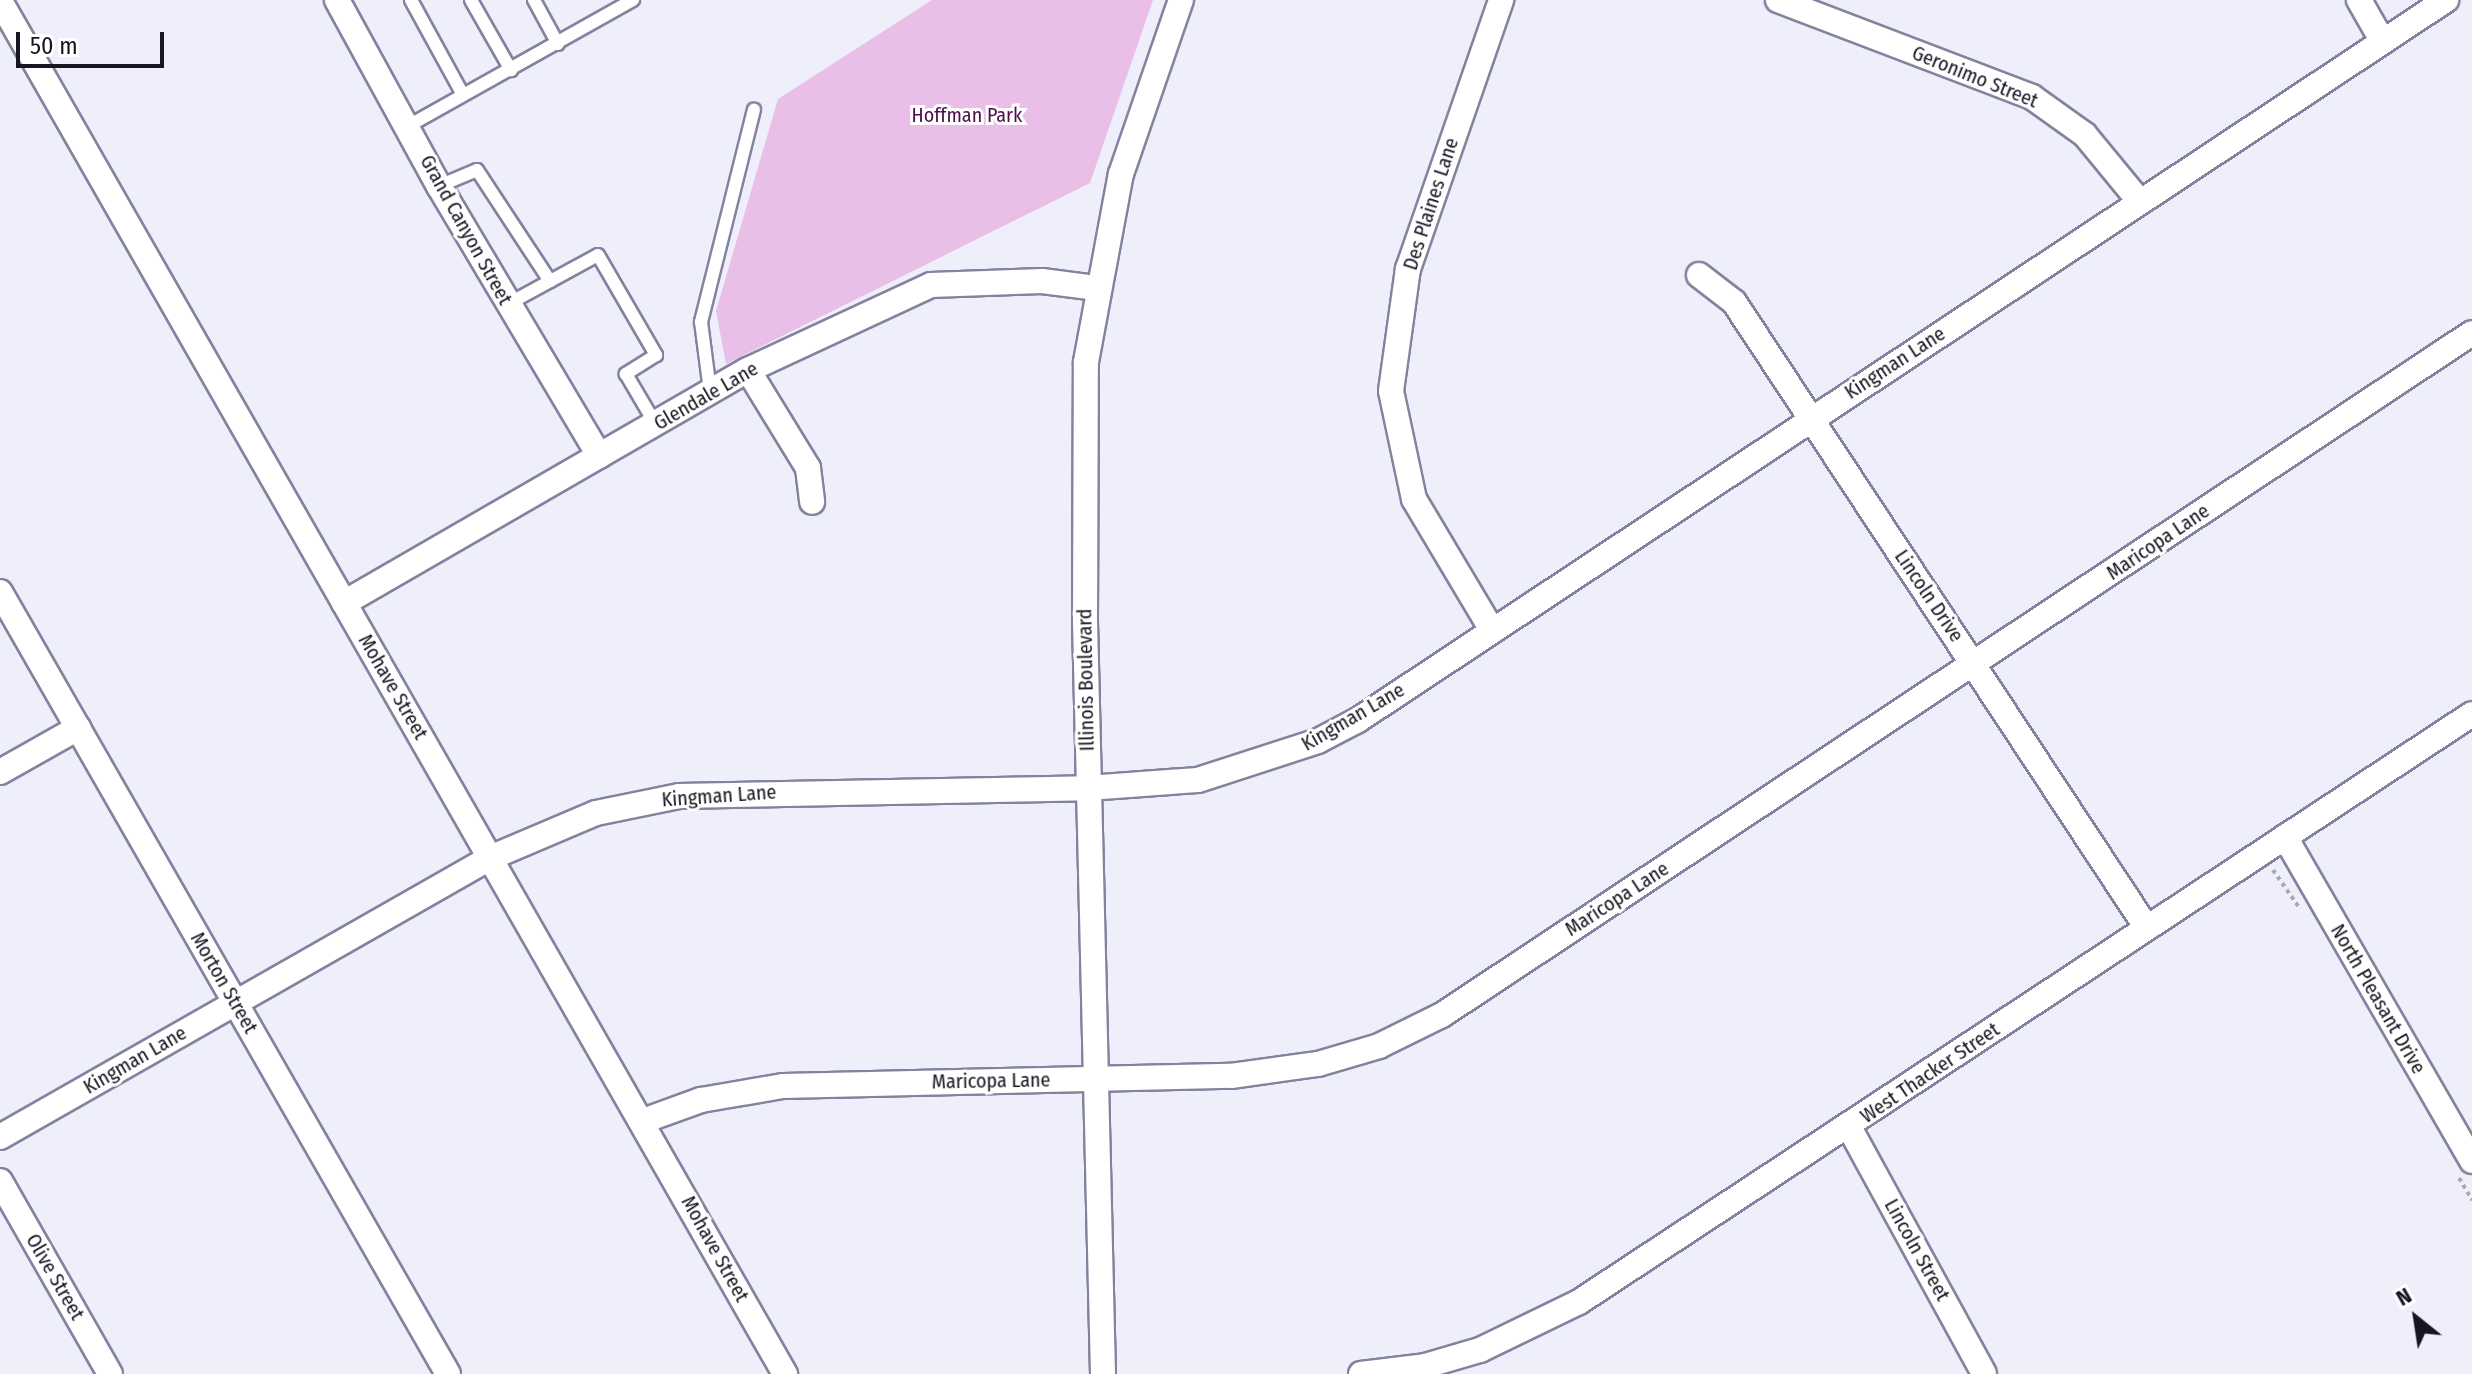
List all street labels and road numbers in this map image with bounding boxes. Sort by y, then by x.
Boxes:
street label: Geronimo Street [1909,41,2041,113]
street label: Des Plaines Lane [1398,135,1464,273]
street label: Grand Canyon Street [415,151,517,309]
street label: Kingman Lane [1840,322,1950,404]
street label: Glendale Lane [650,357,762,435]
street label: Maricopa Lane [2102,499,2214,585]
street label: Lincoln Drive [1889,545,1969,647]
street label: Illinois Boulevard [1073,608,1099,752]
street label: Mohave Street [353,630,433,744]
street label: Kingman Lane [1297,678,1409,756]
street label: Kingman Lane [661,780,777,812]
street label: Maricopa Lane [1561,857,1673,941]
street label: North Pleasant Drive [2325,920,2431,1078]
street label: Morton Street [185,928,263,1038]
street label: West Thacker Street [1856,1018,2004,1128]
street label: Kingman Lane [79,1021,191,1099]
street label: Maricopa Lane [931,1068,1051,1094]
street label: Mohave Street [676,1192,754,1306]
street label: Lincoln Street [1879,1195,1955,1305]
street label: Olive Street [21,1230,89,1324]

